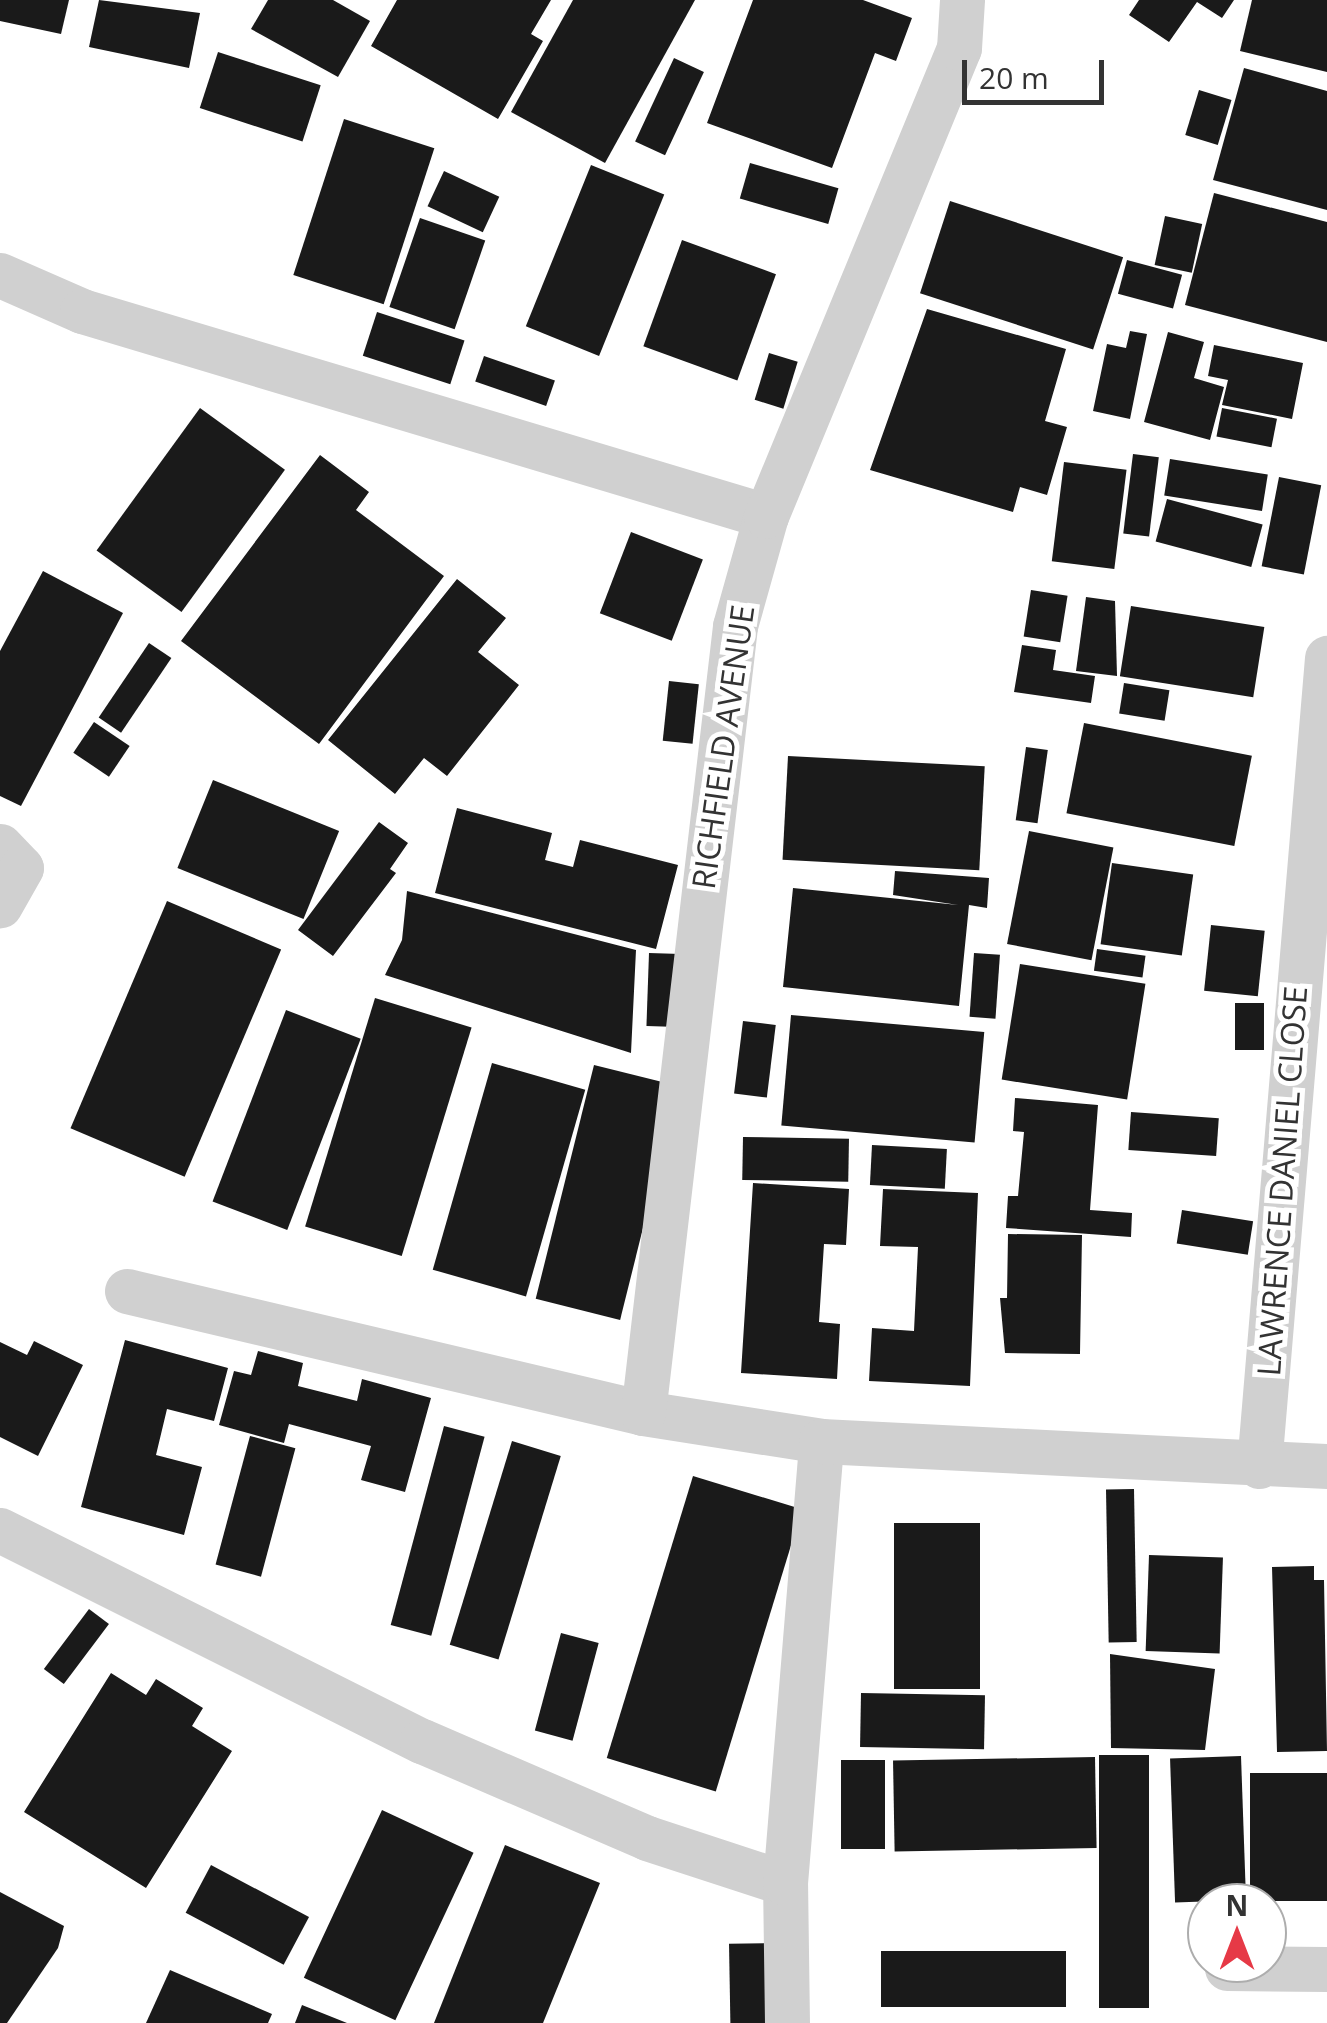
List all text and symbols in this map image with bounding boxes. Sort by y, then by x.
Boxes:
scale bar [967,40,1110,102]
text: 20 m [979,57,1049,98]
street label: RICHFIELD AVENUE [684,603,762,891]
street label: LAWRENCE DANIEL CLOSE [1249,985,1315,1377]
north arrow [1187,1883,1287,1983]
text: N [1226,1886,1248,1924]

